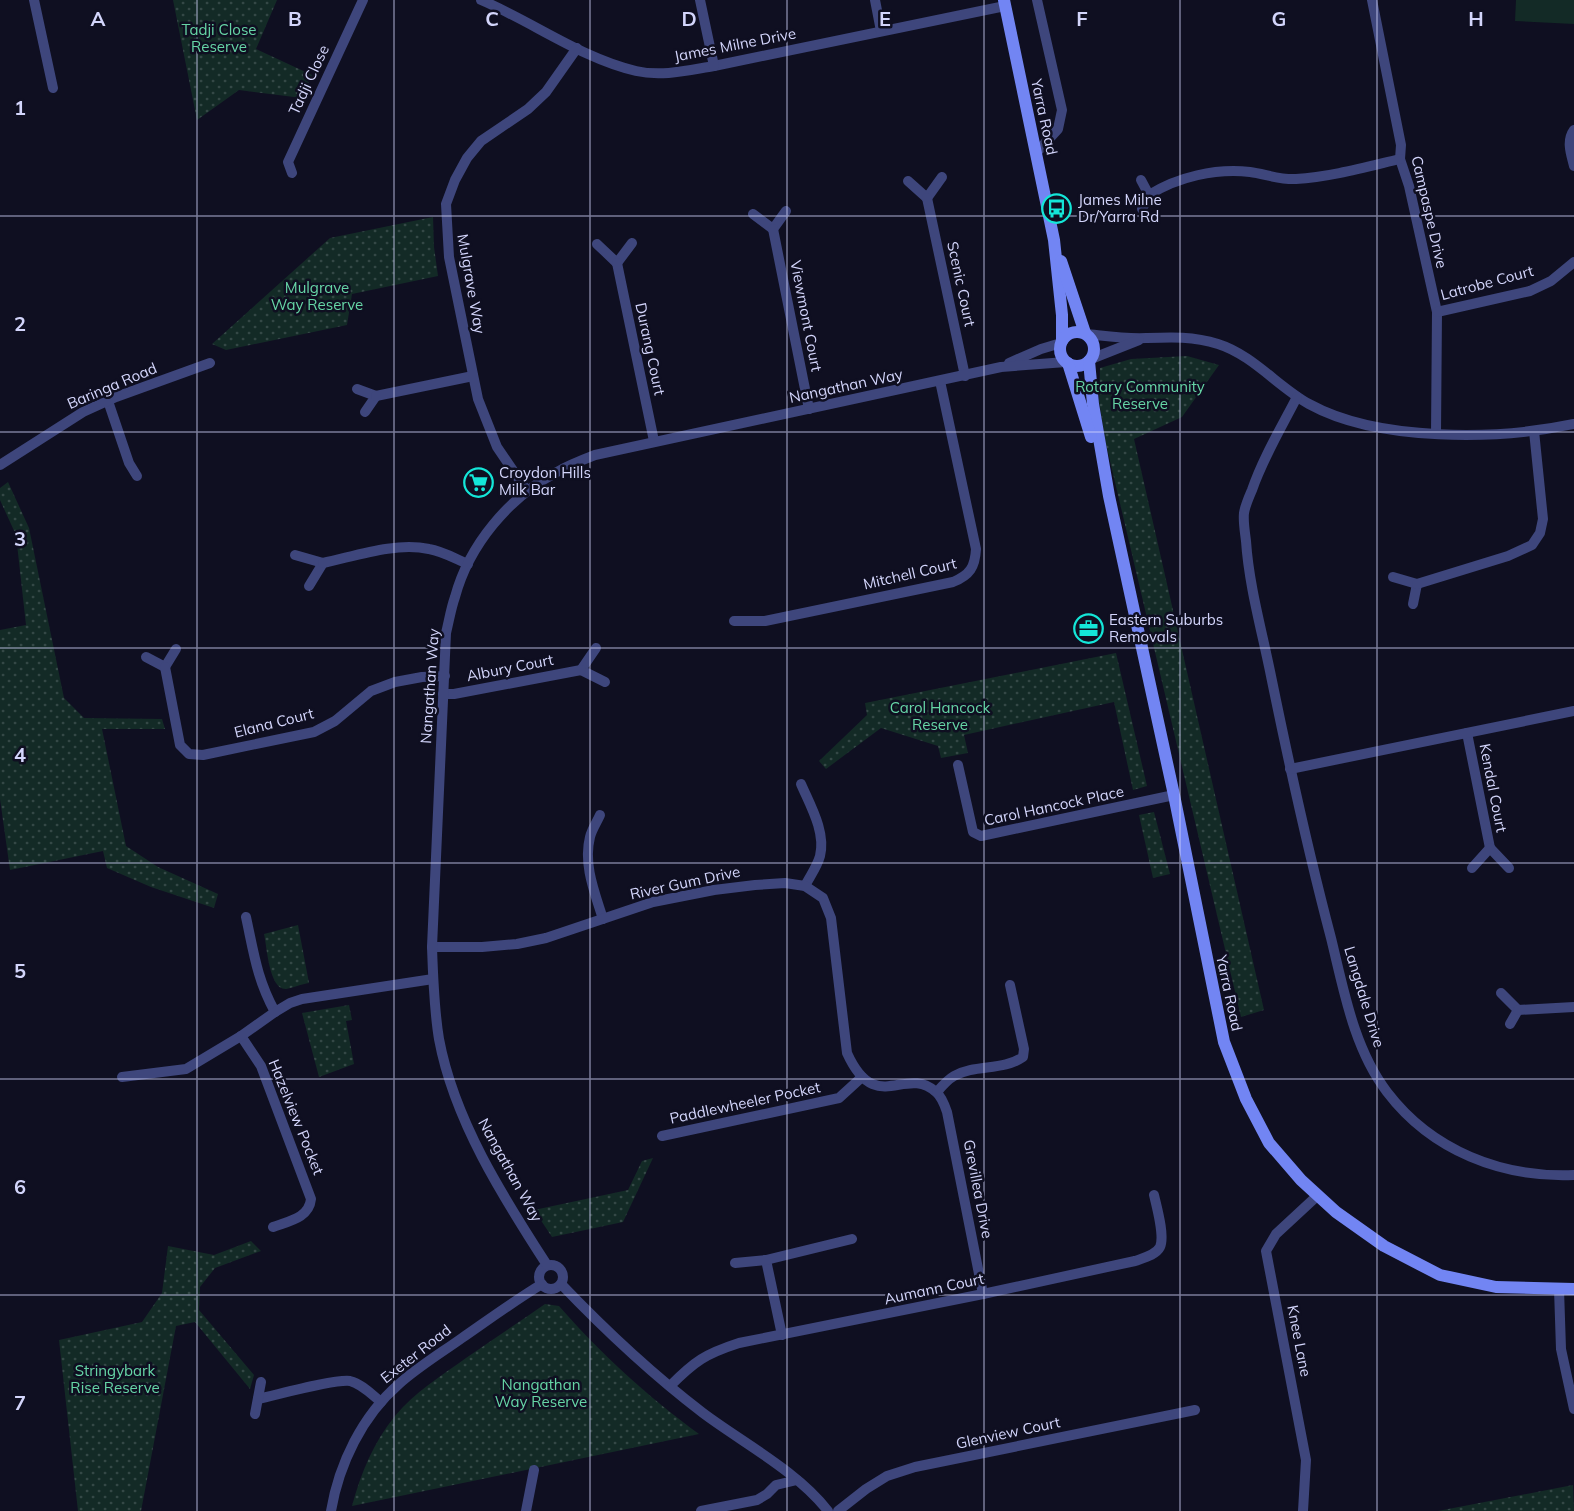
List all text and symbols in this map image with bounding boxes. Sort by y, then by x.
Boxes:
text: A [91,6,106,31]
text: B [288,6,302,31]
text: C [485,6,499,31]
text: D [681,6,697,31]
text: E [879,6,891,31]
text: F [1076,6,1088,31]
text: G [1272,6,1286,31]
text: H [1468,6,1484,31]
park label: Tadji Close Reserve [182,20,256,56]
street label: James Milne Drive [672,23,797,66]
street label: Tadji Close [284,42,333,118]
street label: Yarra Road [1027,76,1062,157]
text: 1 [14,95,26,120]
street label: Campaspe Drive [1407,154,1452,270]
place label: James Milne Dr/Yarra Rd [1078,190,1162,226]
bus stop icon: James Milne Dr/Yarra Rd [1041,193,1073,225]
street label: Mulgrave Way [453,232,490,335]
street label: Scenic Court [943,240,980,328]
street label: Viewmont Court [786,259,827,373]
street label: Latrobe Court [1438,261,1535,304]
park label: Mulgrave Way Reserve [271,278,363,314]
street label: Durang Court [631,301,670,397]
text: 2 [14,311,26,336]
street label: Baringa Road [64,358,160,413]
street label: Nangathan Way [787,364,904,407]
park label: Rotary Community Reserve [1075,377,1205,413]
place label: Croydon Hills Milk Bar [499,463,591,499]
supermarket icon: Croydon Hills Milk Bar [462,466,494,498]
text: 3 [14,526,26,551]
street label: Mitchell Court [861,554,958,593]
place label: Eastern Suburbs Removals [1109,610,1223,646]
office icon: Eastern Suburbs Removals [1072,613,1104,645]
street label: Nangathan Way [416,628,443,744]
street label: Albury Court [465,650,555,685]
park label: Carol Hancock Reserve [890,698,991,734]
street label: Elana Court [232,703,316,742]
text: 4 [14,742,26,767]
street label: Kendal Court [1476,742,1511,834]
street label: Carol Hancock Place [982,781,1126,830]
street label: River Gum Drive [628,862,742,903]
street label: Langdale Drive [1340,944,1389,1050]
street label: Yarra Road [1212,952,1247,1033]
text: 5 [14,958,26,983]
street label: Hazelview Pocket [265,1056,328,1177]
street label: Paddlewheeler Pocket [668,1077,822,1128]
street label: Nangathan Way [474,1115,547,1225]
street label: Grevillea Drive [960,1138,997,1240]
text: 6 [14,1174,26,1199]
street label: Aumann Court [882,1269,985,1308]
street label: Knee Lane [1283,1303,1316,1378]
street label: Exeter Road [377,1320,455,1387]
park label: Stringybark Rise Reserve [70,1361,160,1397]
park label: Nangathan Way Reserve [495,1375,587,1411]
text: 7 [14,1390,26,1415]
street label: Glenview Court [954,1412,1062,1453]

